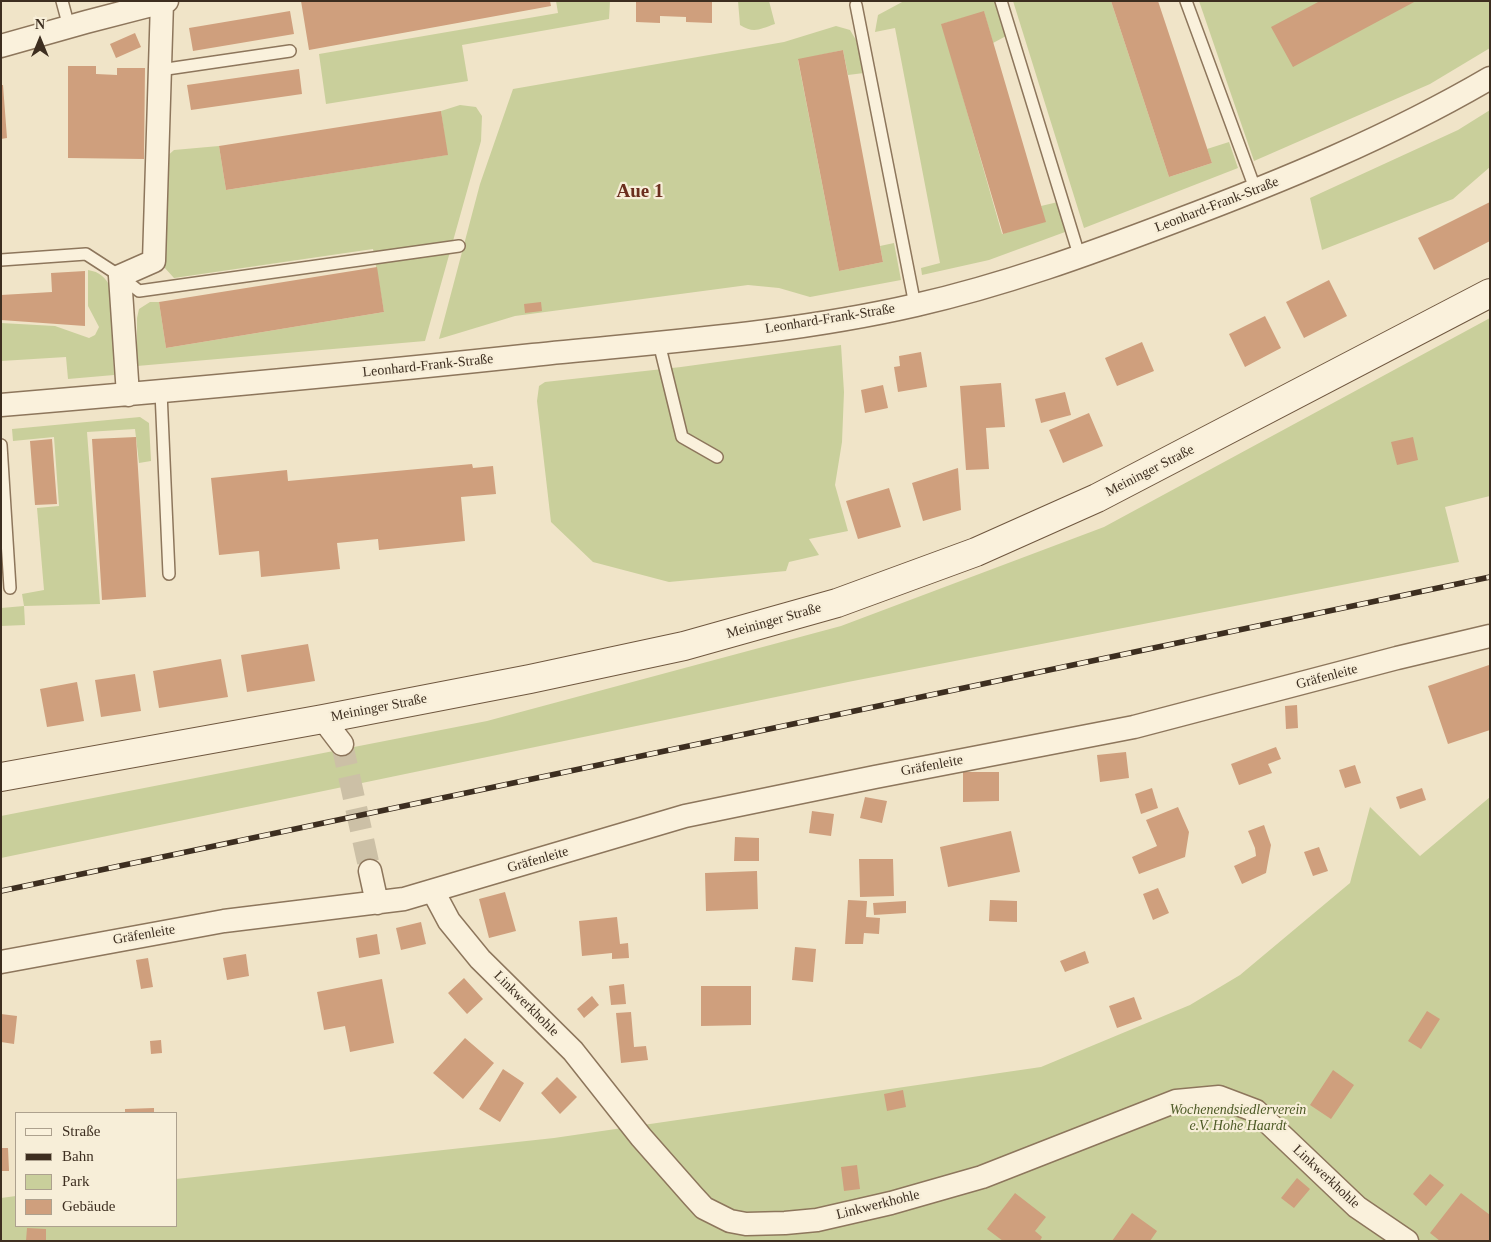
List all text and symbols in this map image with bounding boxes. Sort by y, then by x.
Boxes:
north arrow [15,15,65,65]
text: N [35,17,45,32]
street label: Leonhard-Frank-Straße [1153,174,1281,236]
district label: Aue 1 [617,181,663,203]
street label: Leonhard-Frank-Straße [764,300,896,338]
street label: Leonhard-Frank-Straße [362,351,494,381]
street label: Meininger Straße [1103,441,1197,501]
street label: Meininger Straße [725,599,823,643]
street label: Gräfenleite [1294,661,1360,693]
street label: Meininger Straße [330,690,428,726]
street label: Gräfenleite [899,752,965,780]
street label: Gräfenleite [505,843,571,877]
street label: Gräfenleite [112,921,176,949]
street label: Linkwerkhohle [490,968,562,1040]
park label: Wochenendsiedlerverein e.V. Hohe Haardt [1170,1102,1306,1134]
legend [15,1112,178,1227]
text: Straße [62,1123,100,1139]
street label: Linkwerkhohle [1289,1142,1363,1212]
text: Bahn [62,1148,94,1164]
text: Park [62,1173,90,1189]
street label: Linkwerkhohle [834,1187,922,1223]
text: Gebäude [62,1198,115,1214]

